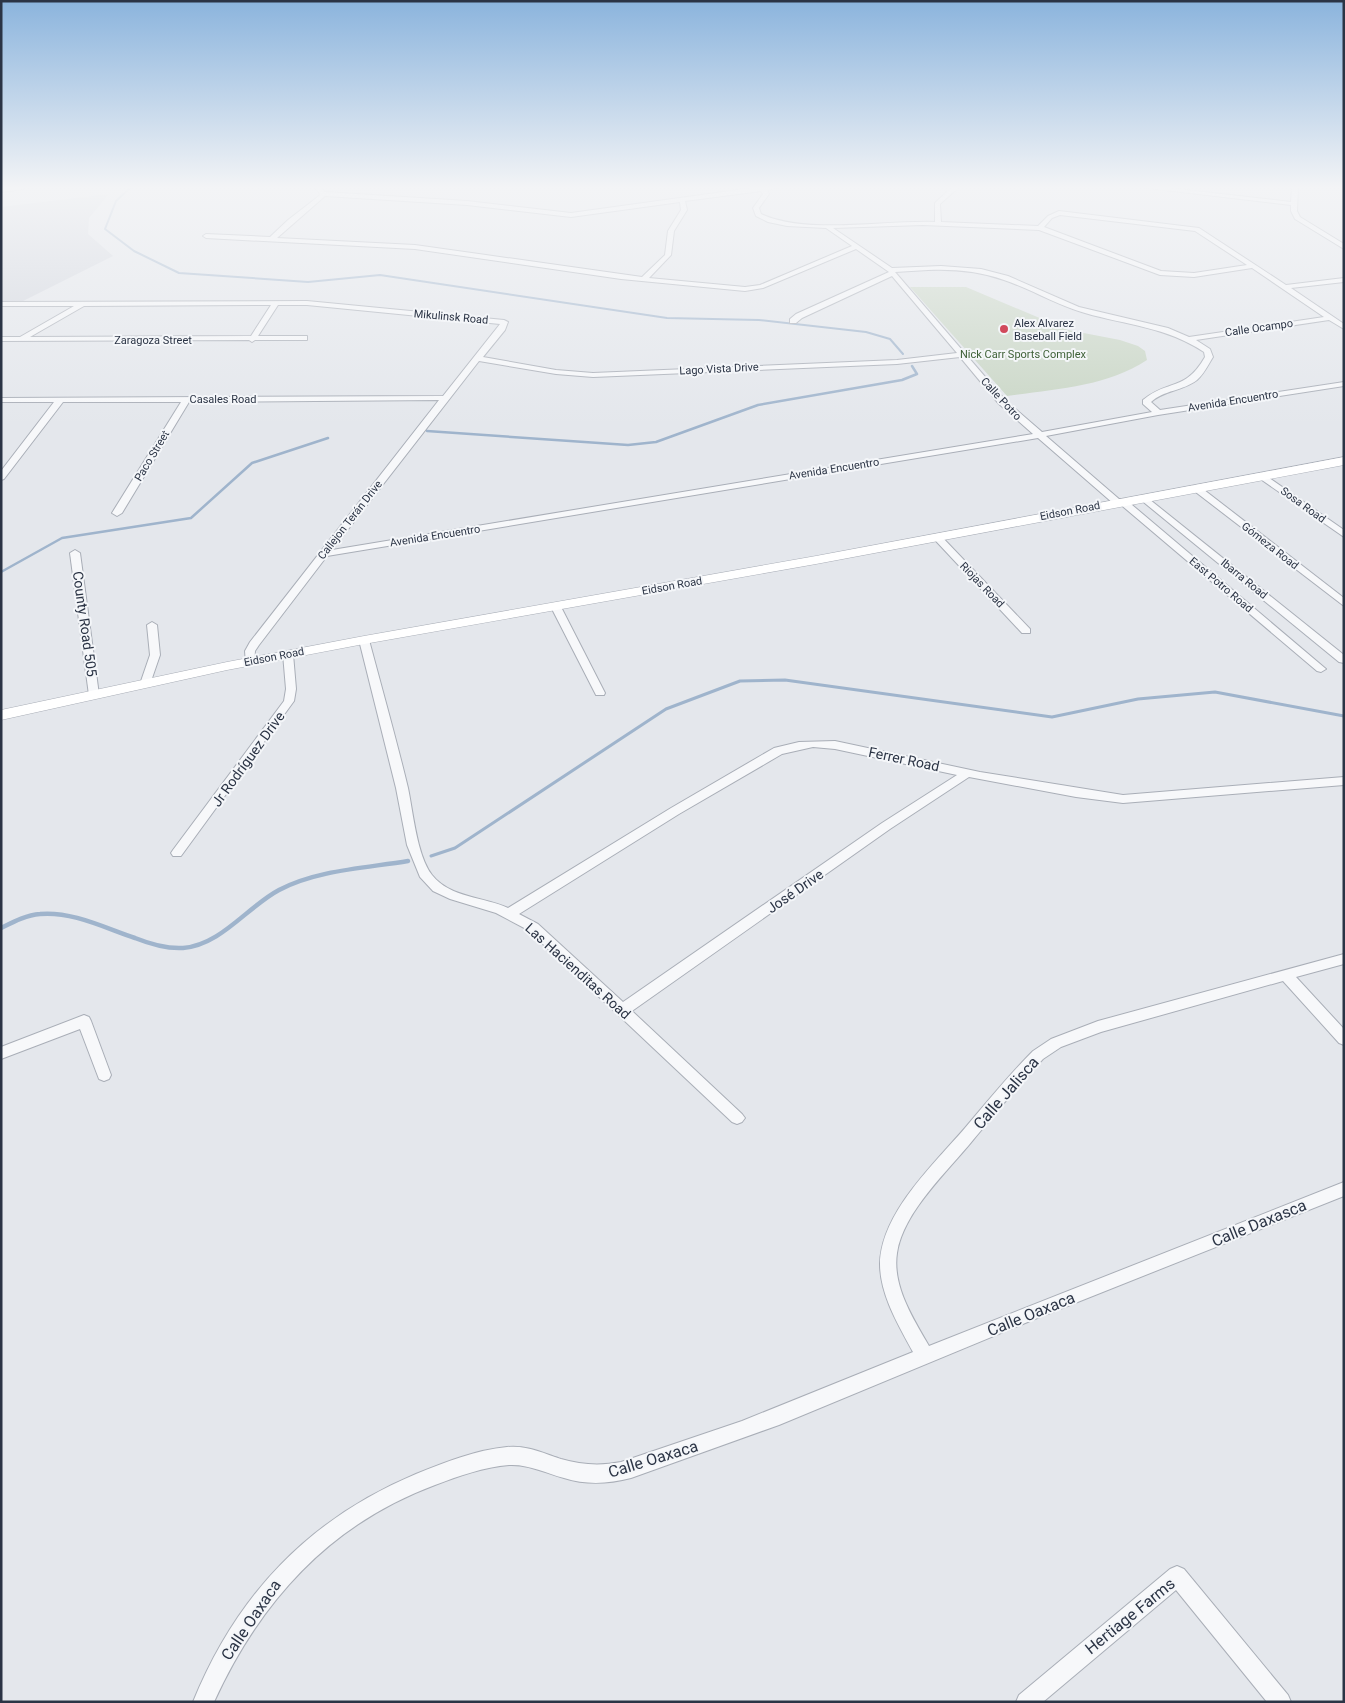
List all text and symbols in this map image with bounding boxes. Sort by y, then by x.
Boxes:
street label: Mikulinsk Road [413,307,489,327]
place label: Alex Alvarez Baseball Field [1014,317,1082,343]
street label: Calle Ocampo [1224,317,1294,339]
marker: Alex Alvarez Baseball Field [998,323,1010,335]
street label: Zaragoza Street [114,334,192,347]
park label: Nick Carr Sports Complex [960,348,1087,361]
street label: Lago Vista Drive [679,360,759,378]
street label: Calle Potro [978,375,1024,423]
street label: Avenida Encuentro [1187,387,1279,415]
street label: Casales Road [190,393,256,406]
street label: Paco Street [132,428,172,484]
street label: Avenida Encuentro [788,455,880,483]
street label: Callejon Terán Drive [315,478,385,562]
street label: Sosa Road [1278,484,1328,526]
street label: Eidson Road [1039,499,1101,523]
street label: Gómeza Road [1239,520,1301,572]
street label: Avenida Encuentro [389,522,481,550]
street label: East Potro Road [1187,555,1255,615]
street label: Ibarra Road [1218,556,1270,602]
street label: Riojas Road [957,560,1007,610]
street label: County Road 505 [70,570,100,678]
street label: Eidson Road [641,574,703,598]
street label: Eidson Road [243,645,305,669]
street label: Jr Rodríguez Drive [208,708,288,810]
street label: Ferrer Road [867,744,941,774]
street label: José Drive [764,866,826,916]
street label: Las Hacienditas Road [522,920,634,1022]
street label: Calle Jalisca [969,1053,1043,1133]
street label: Calle Daxasca [1209,1195,1309,1251]
street label: Calle Oaxaca [984,1288,1078,1340]
street label: Calle Oaxaca [606,1436,700,1482]
street label: Hertiage Farms [1081,1574,1179,1658]
street label: Calle Oaxaca [217,1576,285,1664]

